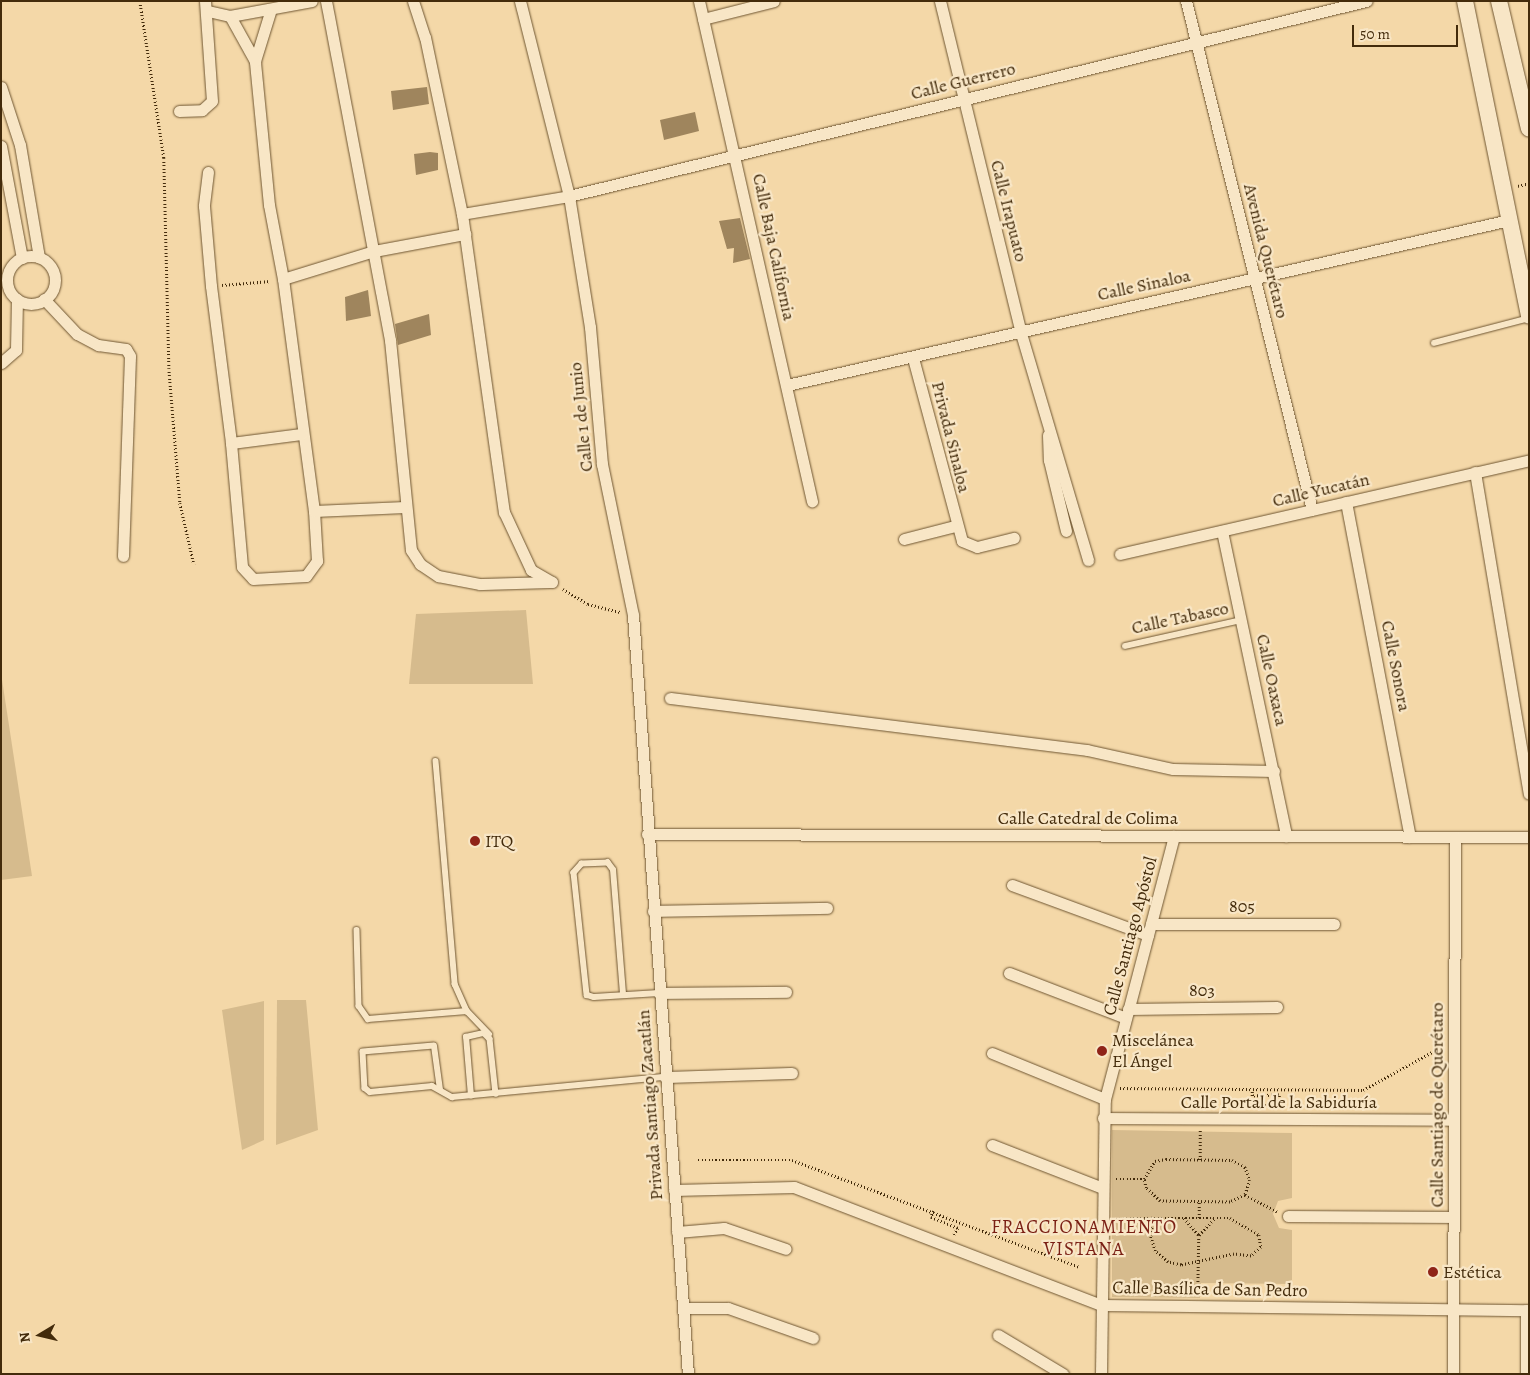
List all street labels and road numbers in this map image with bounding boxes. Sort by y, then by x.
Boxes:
street label: Calle Guerrero [909,58,1017,104]
street label: Calle Irapuato [986,158,1032,264]
street label: Calle Baja California [748,172,800,322]
street label: Avenida Querétaro [1239,182,1293,320]
street label: Calle Sinaloa [1096,265,1192,305]
street label: Calle 1 de Junio [565,361,597,473]
street label: Privada Sinaloa [927,379,975,495]
street label: Calle Yucatán [1270,468,1372,512]
street label: Calle Tabasco [1130,597,1230,639]
street label: Calle Sonora [1377,619,1415,713]
street label: Calle Oaxaca [1252,632,1292,728]
street label: Calle Catedral de Colima [998,807,1178,829]
street label: Calle Santiago Apóstol [1098,854,1162,1018]
street label: 805 [1229,895,1255,917]
street label: 803 [1189,979,1215,1001]
street label: Calle Santiago de Querétaro [1426,1003,1448,1207]
street label: Privada Santiago Zacatlán [633,1009,667,1201]
street label: Calle Portal de la Sabiduría [1181,1091,1377,1113]
street label: Calle Basílica de San Pedro [1112,1276,1308,1302]

